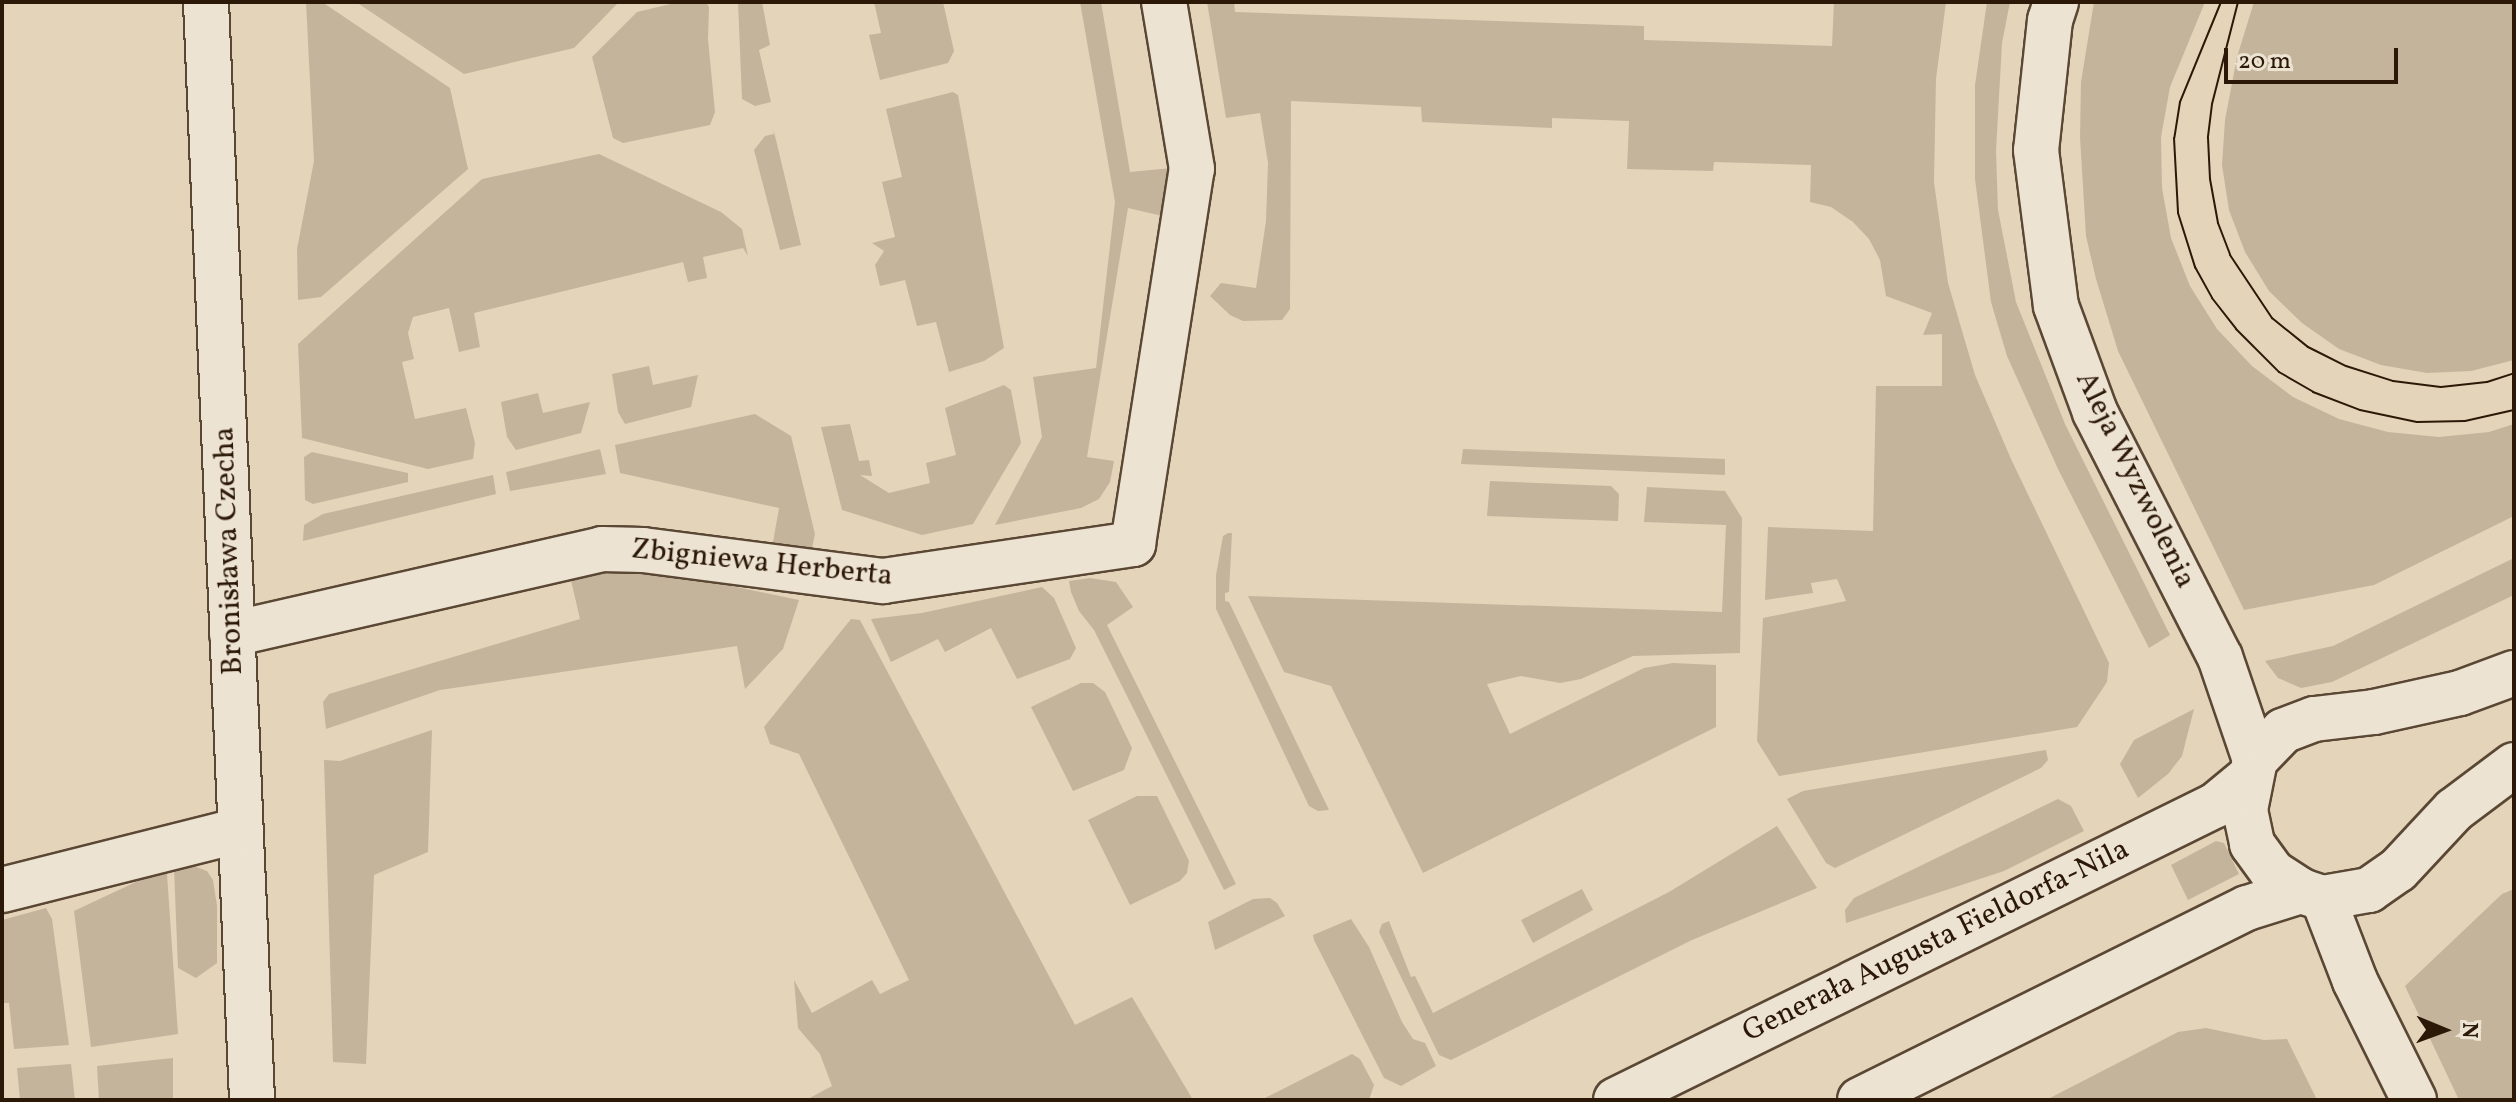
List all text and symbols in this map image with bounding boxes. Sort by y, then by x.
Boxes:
scale bar [2228,32,2402,82]
text: 20 m [2238,45,2291,79]
street label: Aleja Wyzwolenia [2067,365,2203,595]
street label: Bronisława Czecha [207,426,251,676]
street label: Zbigniewa Herberta [629,531,895,595]
street label: Generała Augusta Fieldorfa-Nila [1737,832,2135,1050]
north arrow [2404,990,2484,1070]
text: N [2453,1022,2484,1039]

